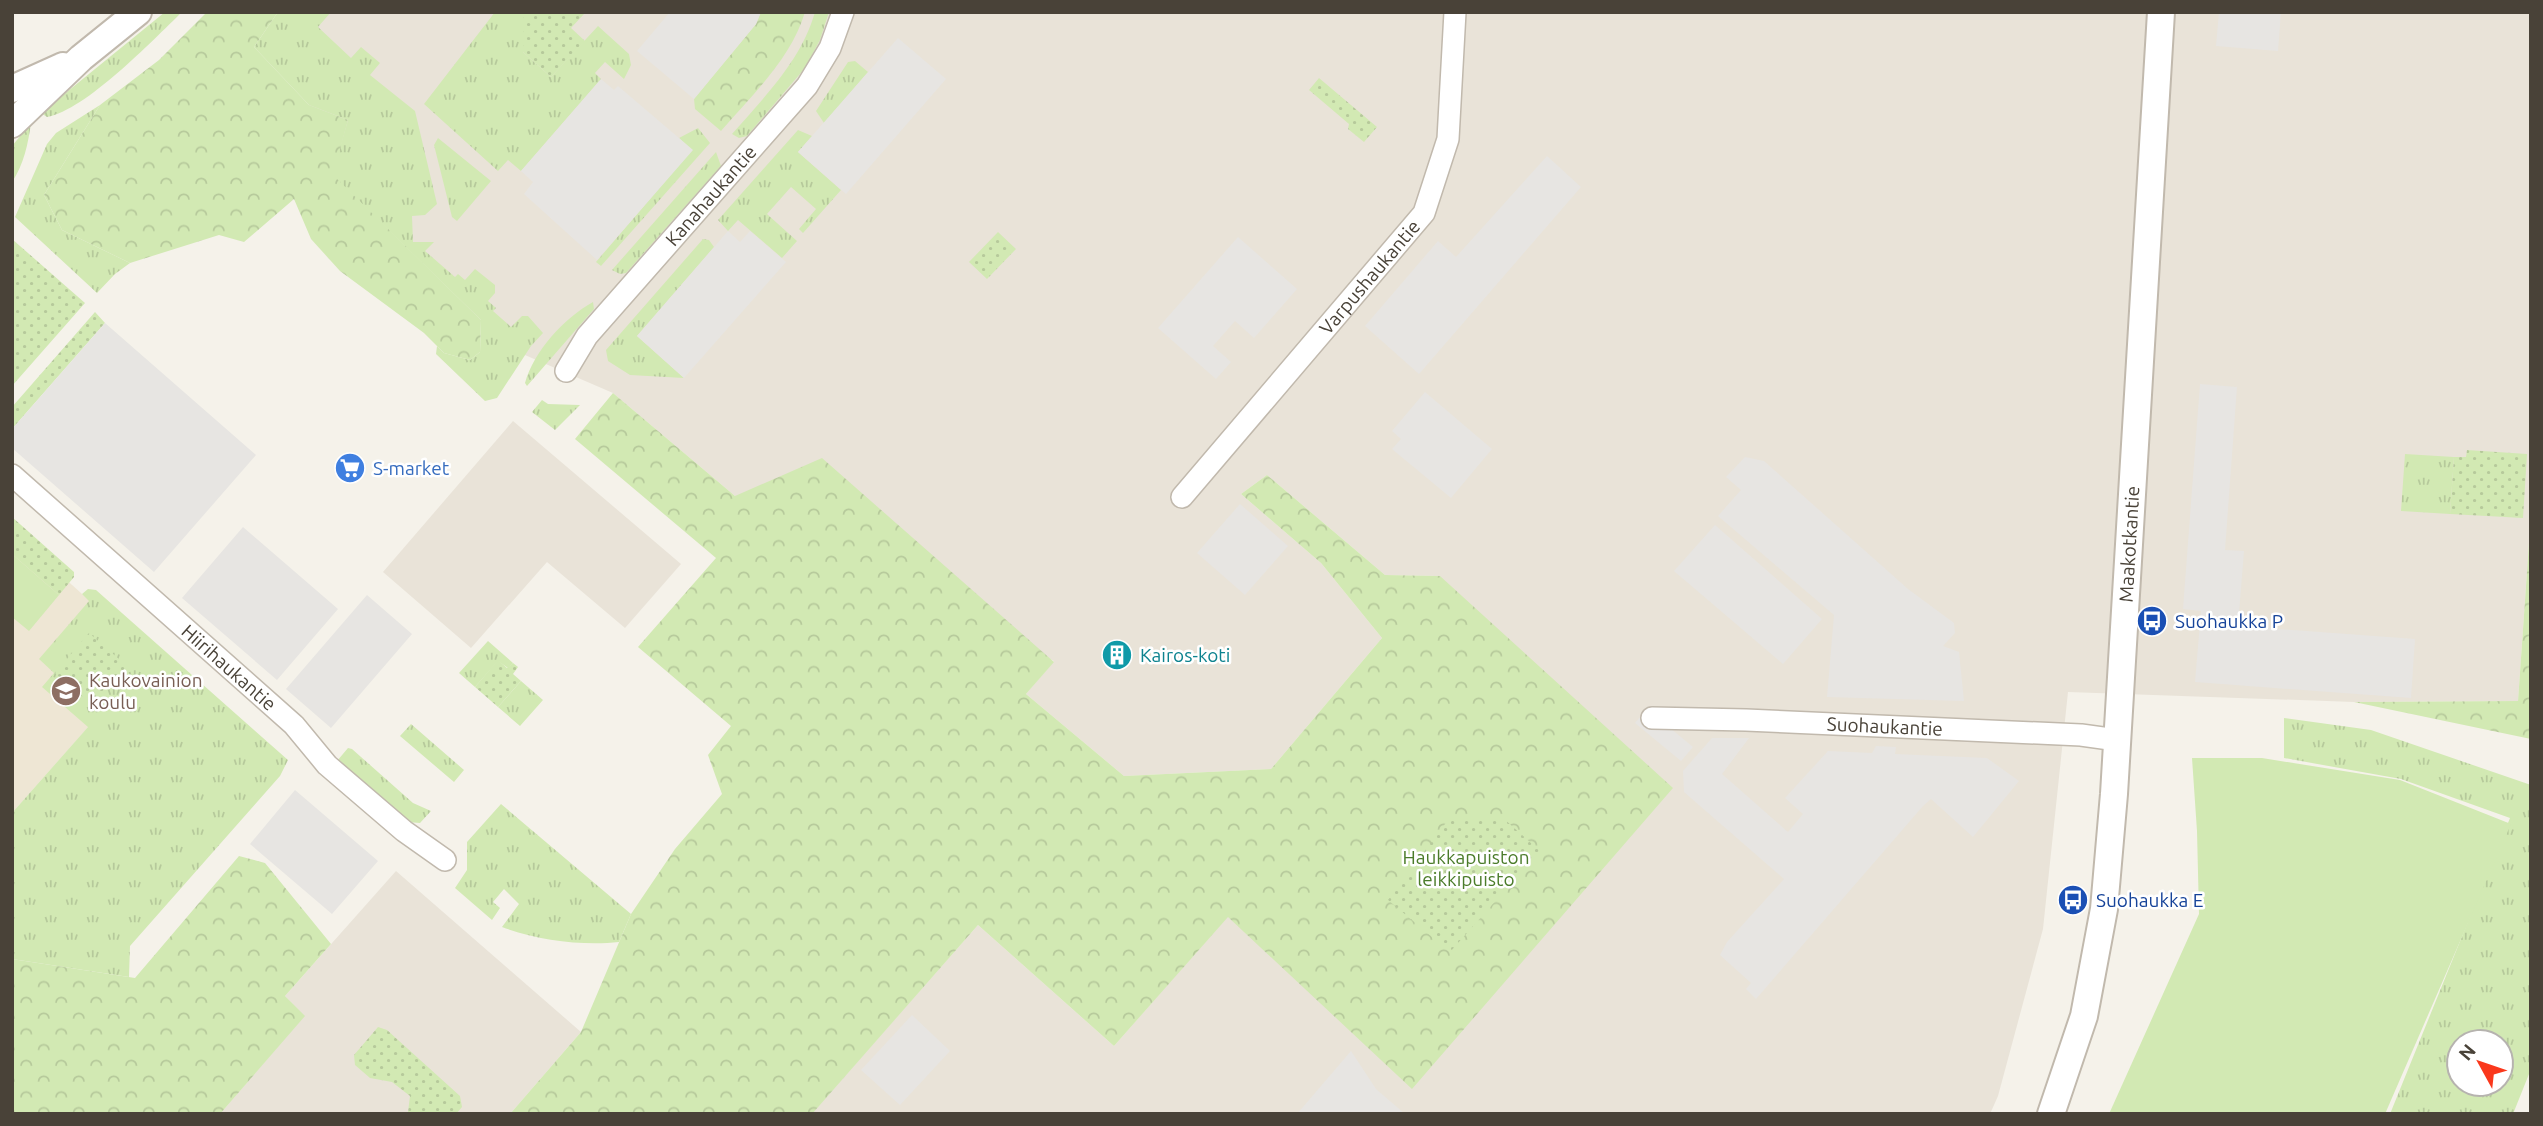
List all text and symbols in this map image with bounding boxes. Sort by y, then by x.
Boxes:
street label: Kanahaukantie [661,141,761,250]
street label: Varpushaukantie [1315,215,1424,339]
supermarket icon: S-market [333,451,367,485]
place label: S-market [373,457,450,479]
street label: Maakotkantie [2115,485,2143,603]
bus stop icon: Suohaukka P [2135,604,2169,638]
place label: Suohaukka P [2175,610,2283,632]
street label: Hiirihaukantie [177,620,281,715]
building icon: Kairos-koti [1100,638,1134,672]
place label: Kairos-koti [1140,644,1230,666]
place label: Kaukovainion koulu [89,669,203,713]
school or university icon: Kaukovainion koulu [49,674,83,708]
street label: Suohaukantie [1826,713,1943,740]
park label: Haukkapuiston leikkipuisto [1402,846,1530,890]
bus stop icon: Suohaukka E [2056,883,2090,917]
place label: Suohaukka E [2096,889,2203,911]
north arrow [2445,1028,2515,1098]
text: N [2454,1040,2480,1065]

